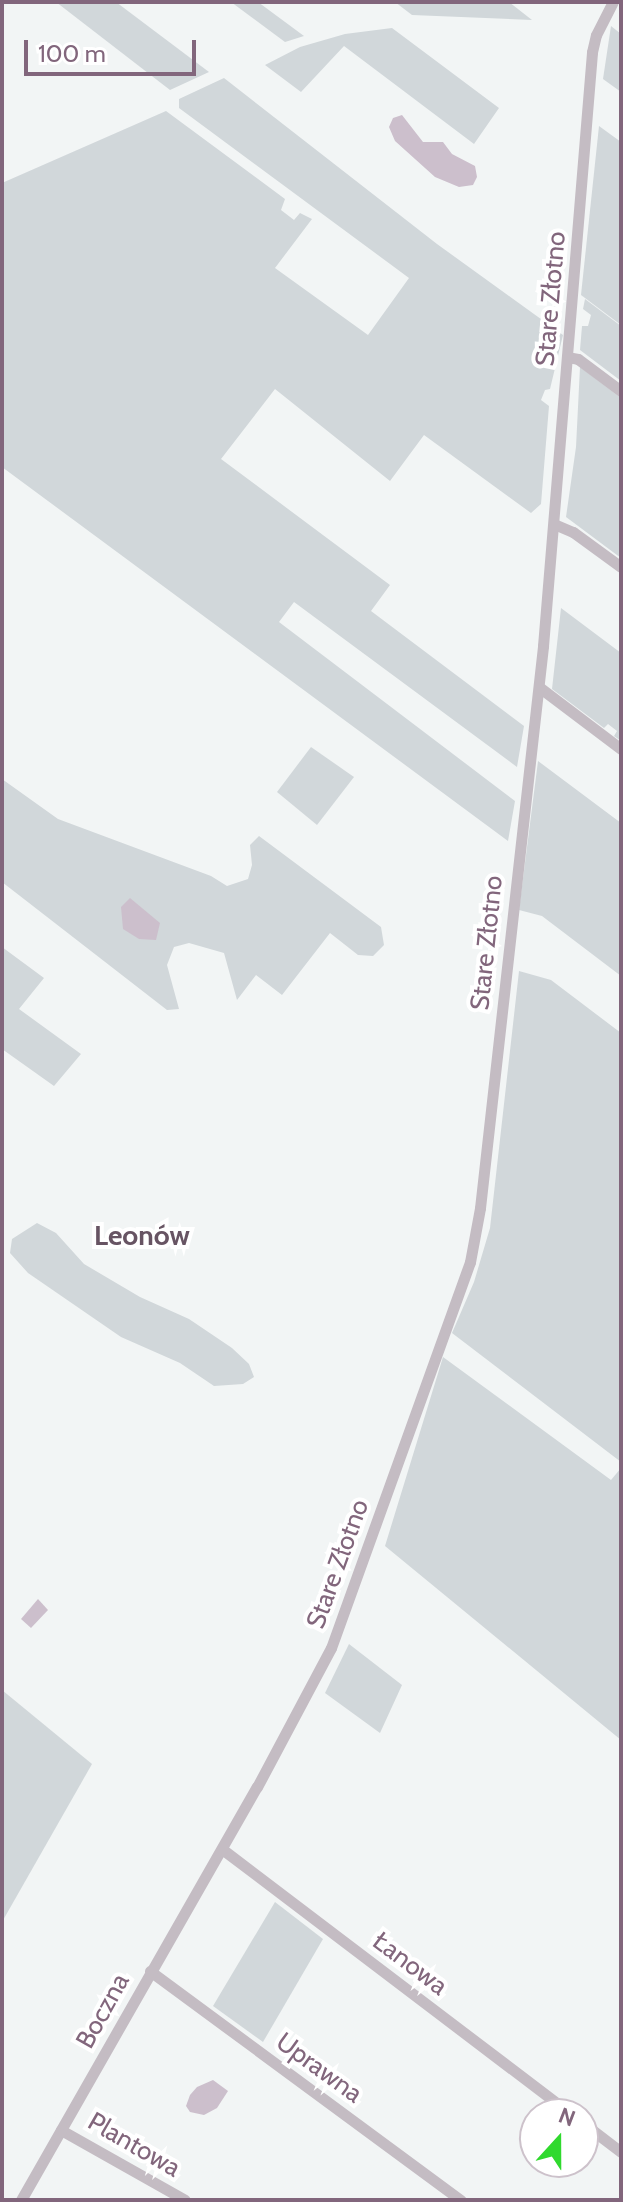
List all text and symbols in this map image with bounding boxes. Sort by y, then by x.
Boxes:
scale bar [28,24,200,74]
text: 100 m [38,39,106,68]
street label: Stare Złotno [530,230,572,368]
street label: Stare Złotno [464,874,510,1012]
district label: Leonów [94,1218,190,1252]
street label: Stare Złotno [300,1495,376,1633]
street label: Łanowa [366,1926,454,2002]
street label: Boczna [70,1968,136,2054]
street label: Uprawna [270,2026,368,2110]
north arrow [519,2098,599,2178]
text: N [555,2102,579,2132]
street label: Plantowa [82,2106,186,2184]

